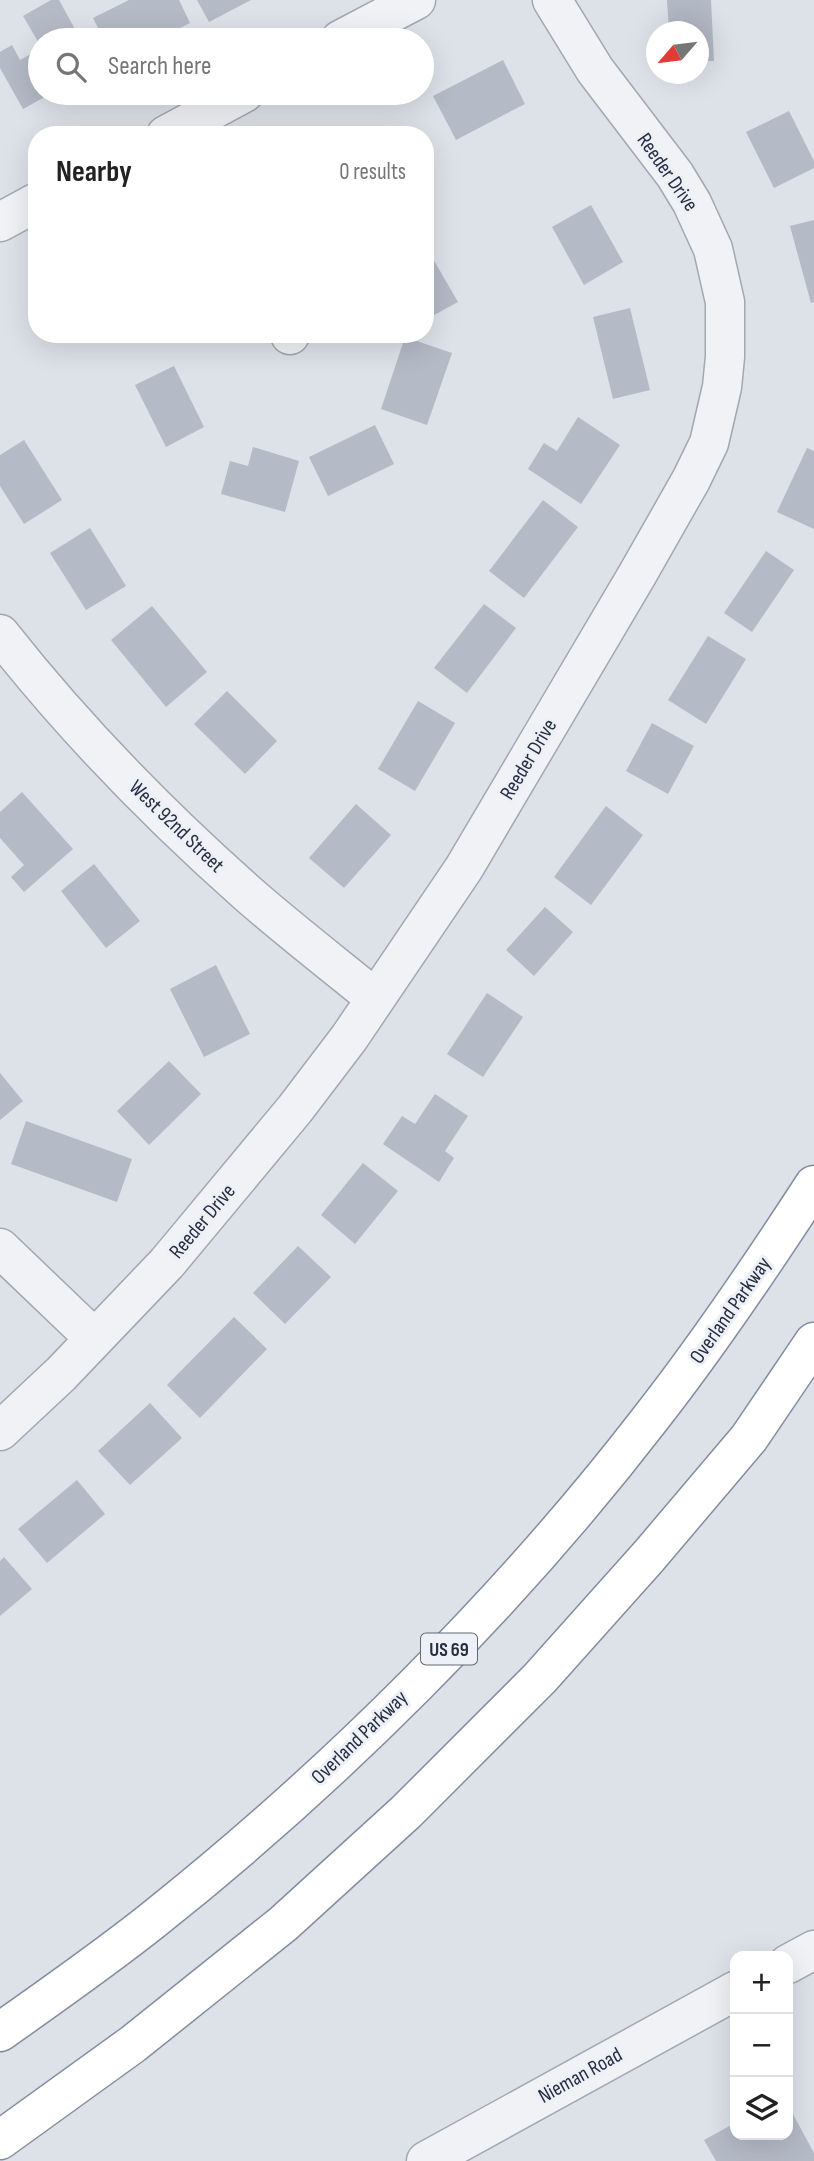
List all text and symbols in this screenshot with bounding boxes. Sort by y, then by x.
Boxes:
north arrow [646,21,709,84]
search box [28,28,434,105]
icon: search [52,48,90,86]
text: Search here [108,51,211,82]
street label: Reeder Drive [632,128,704,216]
text: Nearby [56,154,132,190]
text: 0 results [339,158,406,186]
street label: Reeder Drive [495,714,562,804]
street label: West 92nd Street [124,775,229,878]
street label: Reeder Drive [164,1179,241,1264]
street label: Overland Parkway [685,1252,776,1368]
road number: US 69 [421,1634,477,1665]
street label: Overland Parkway [306,1685,413,1789]
map controls [730,1951,793,2140]
button: + [730,1951,793,2014]
button: − [730,2014,793,2077]
street label: Nieman Road [534,2042,627,2109]
button: layers [730,2077,793,2140]

